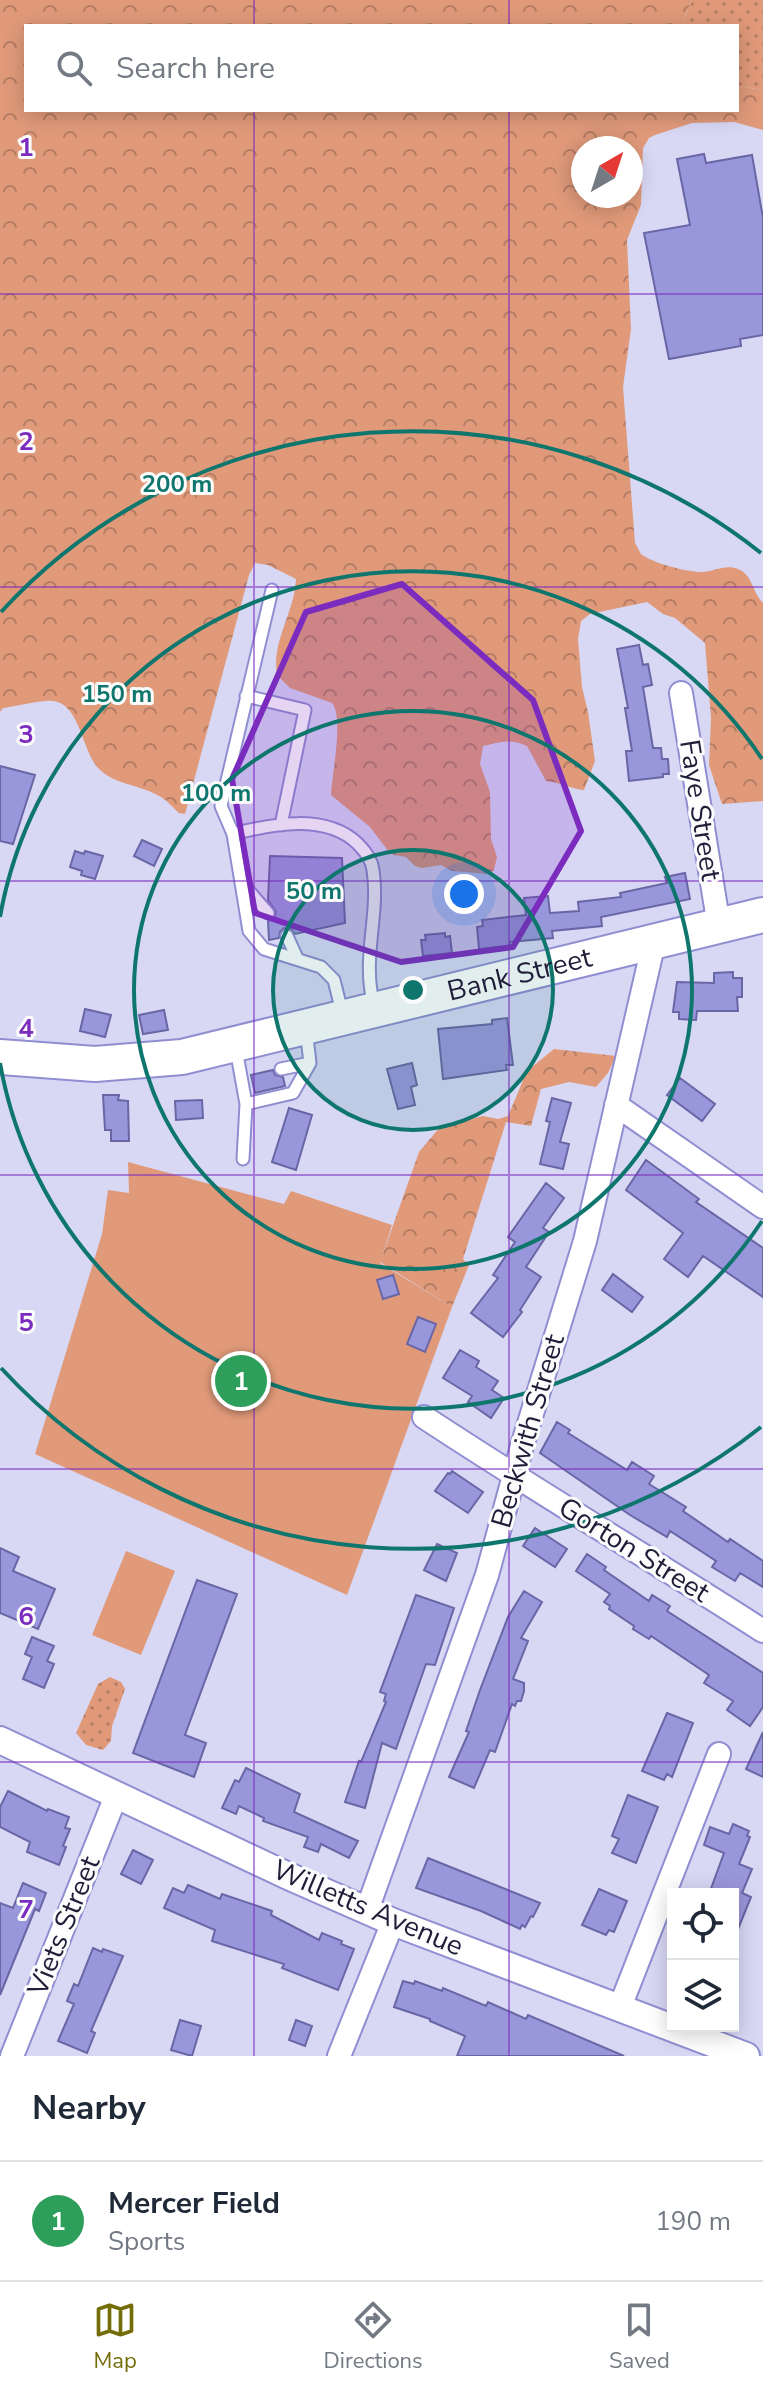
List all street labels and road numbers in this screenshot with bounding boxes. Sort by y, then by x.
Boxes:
street label: Faye Street [670,737,730,883]
street label: Bank Street [443,939,596,1010]
street label: Beckwith Street [482,1330,574,1532]
street label: Gorton Street [551,1488,717,1612]
street label: Viets Street [18,1850,109,2002]
street label: Willetts Avenue [267,1851,469,1965]

